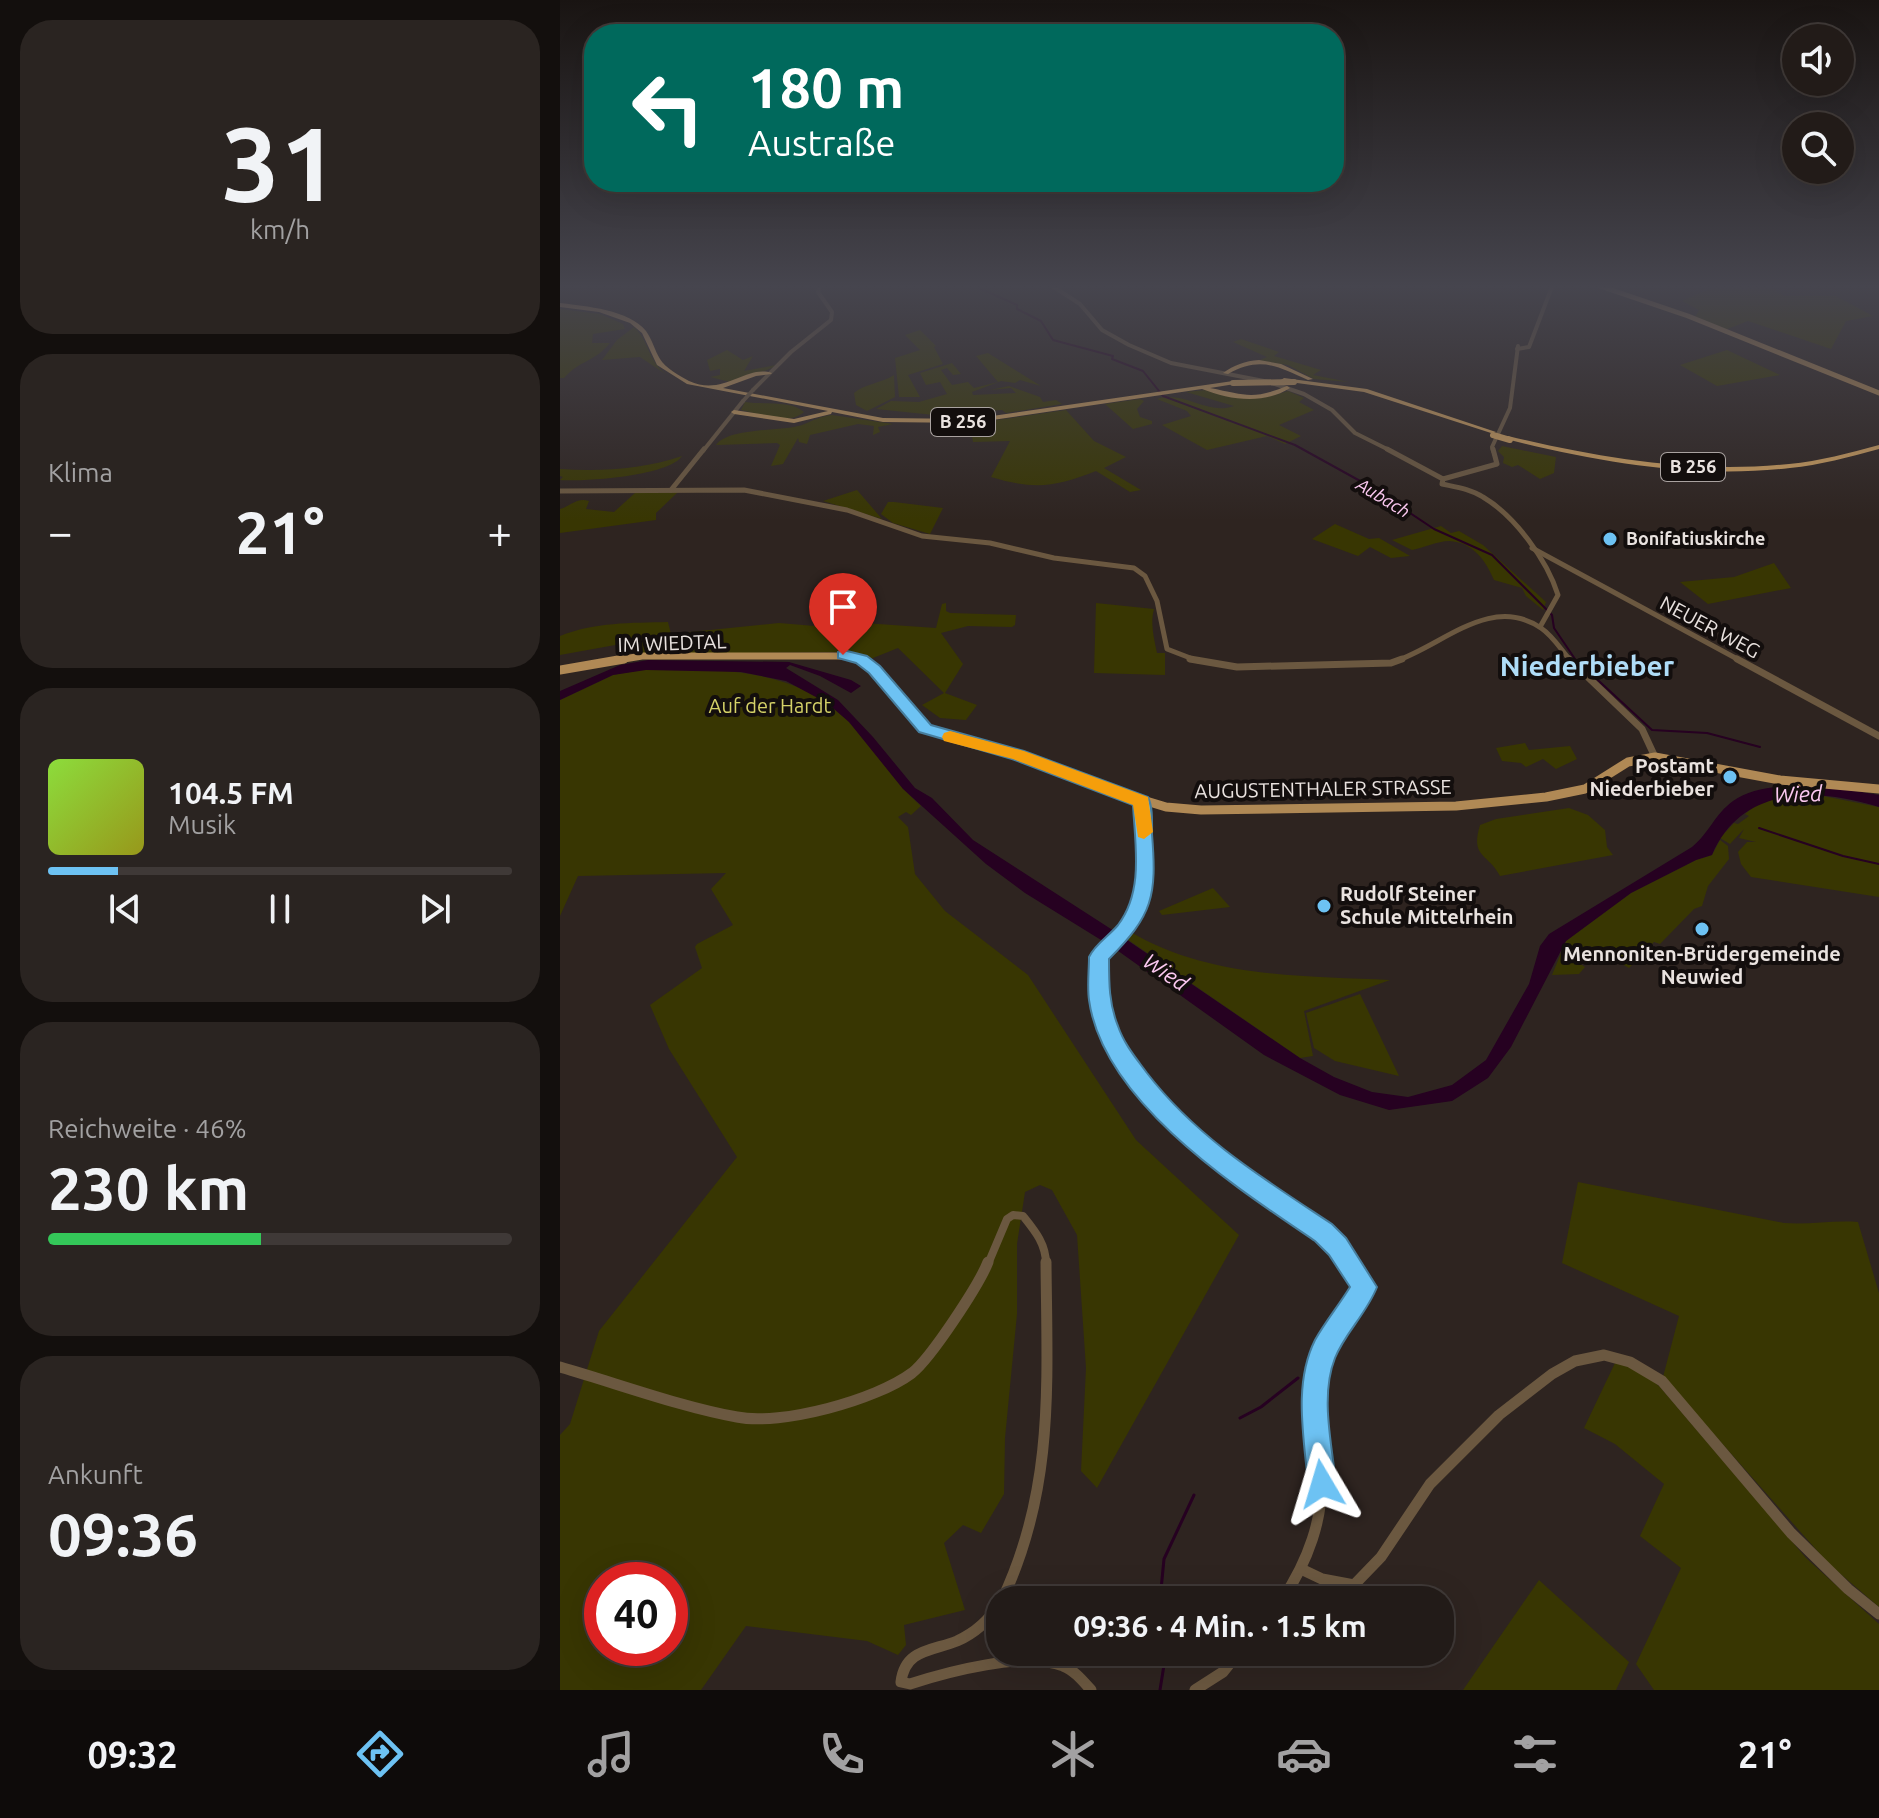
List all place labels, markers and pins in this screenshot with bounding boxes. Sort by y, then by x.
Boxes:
place label: Bonifatiuskirche [1626,528,1765,548]
marker: Bonifatiuskirche [1601,530,1619,548]
pin [809,573,877,655]
place label: Postamt Niederbieber [1590,754,1715,800]
marker: Postamt Niederbieber [1721,768,1739,786]
place label: Rudolf Steiner Schule Mittelrhein [1340,882,1513,928]
marker: Rudolf Steiner Schule Mittelrhein [1315,897,1333,915]
marker: Mennoniten-Brüdergemeinde Neuwied [1693,920,1711,938]
place label: Mennoniten-Brüdergemeinde Neuwied [1563,942,1841,988]

